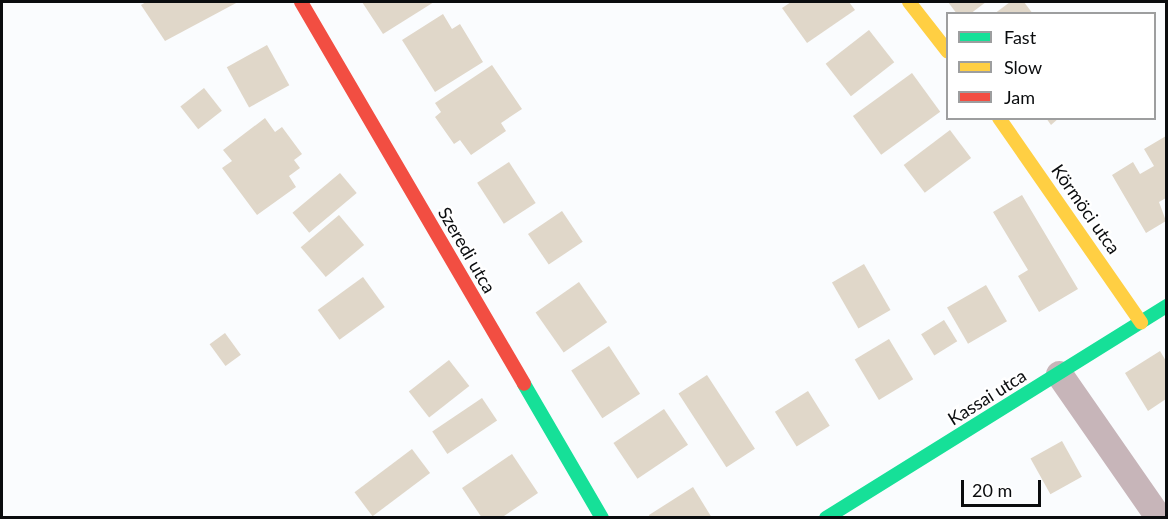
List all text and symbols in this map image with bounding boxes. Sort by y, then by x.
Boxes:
legend [946,12,1156,120]
text: Fast [1004,26,1036,48]
text: Slow [1004,56,1042,78]
text: Jam [1004,86,1035,108]
street label: Körmöci utca [1047,160,1125,258]
street label: Szeredi utca [434,203,500,297]
street label: Kassai utca [944,364,1030,430]
scale bar [964,468,1044,506]
text: 20 m [972,479,1012,501]

